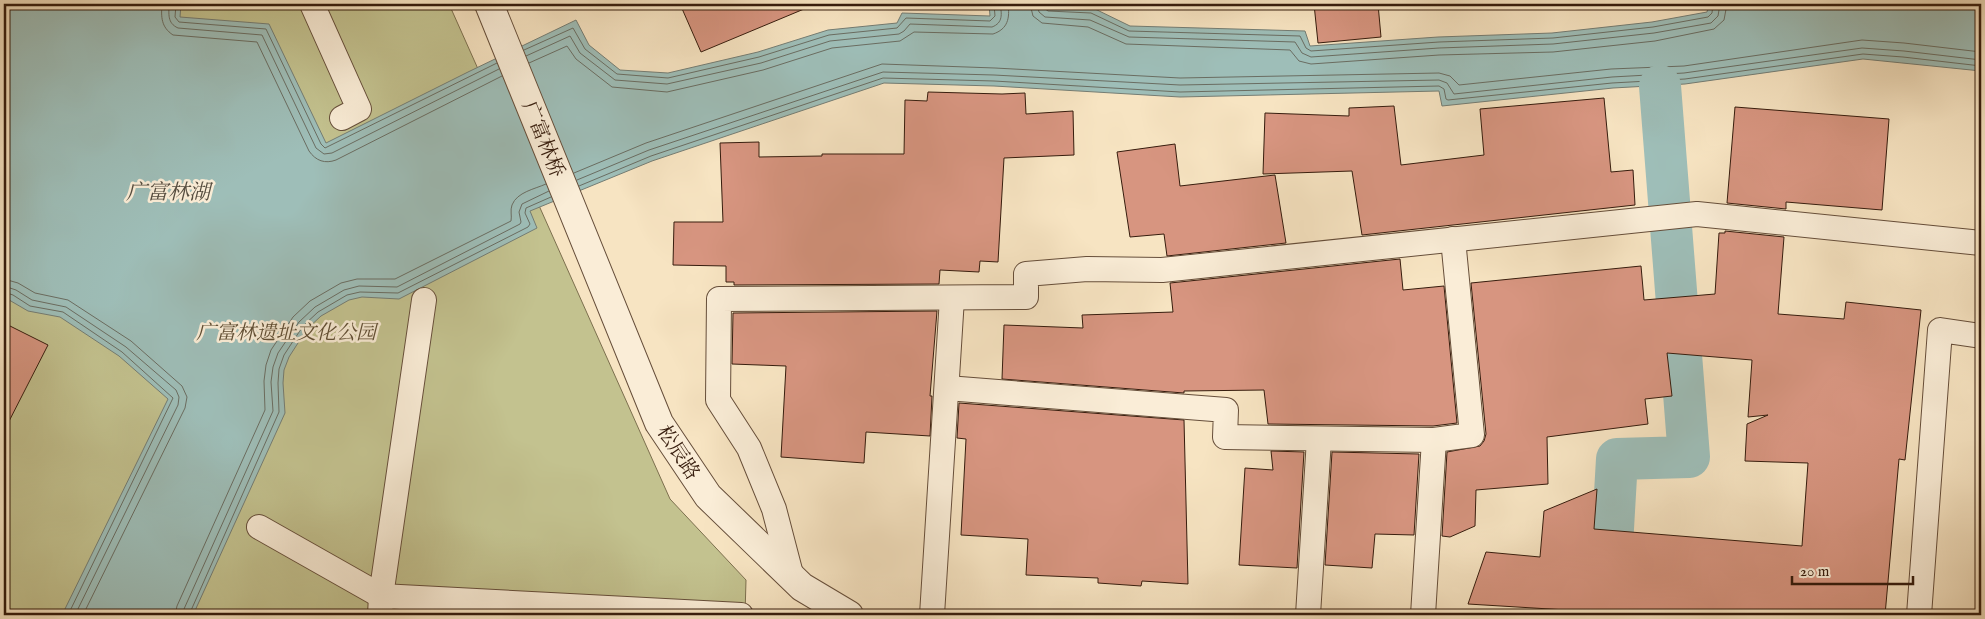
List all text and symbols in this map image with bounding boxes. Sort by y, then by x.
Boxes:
street label: 广富林桥 [516,98,569,181]
water label: 广富林湖 [126,180,214,207]
park label: 广富林遗址文化公园 [196,321,379,346]
street label: 松辰路 [651,421,705,485]
scale bar [1792,554,1914,586]
text: 20 m [1800,562,1830,581]

